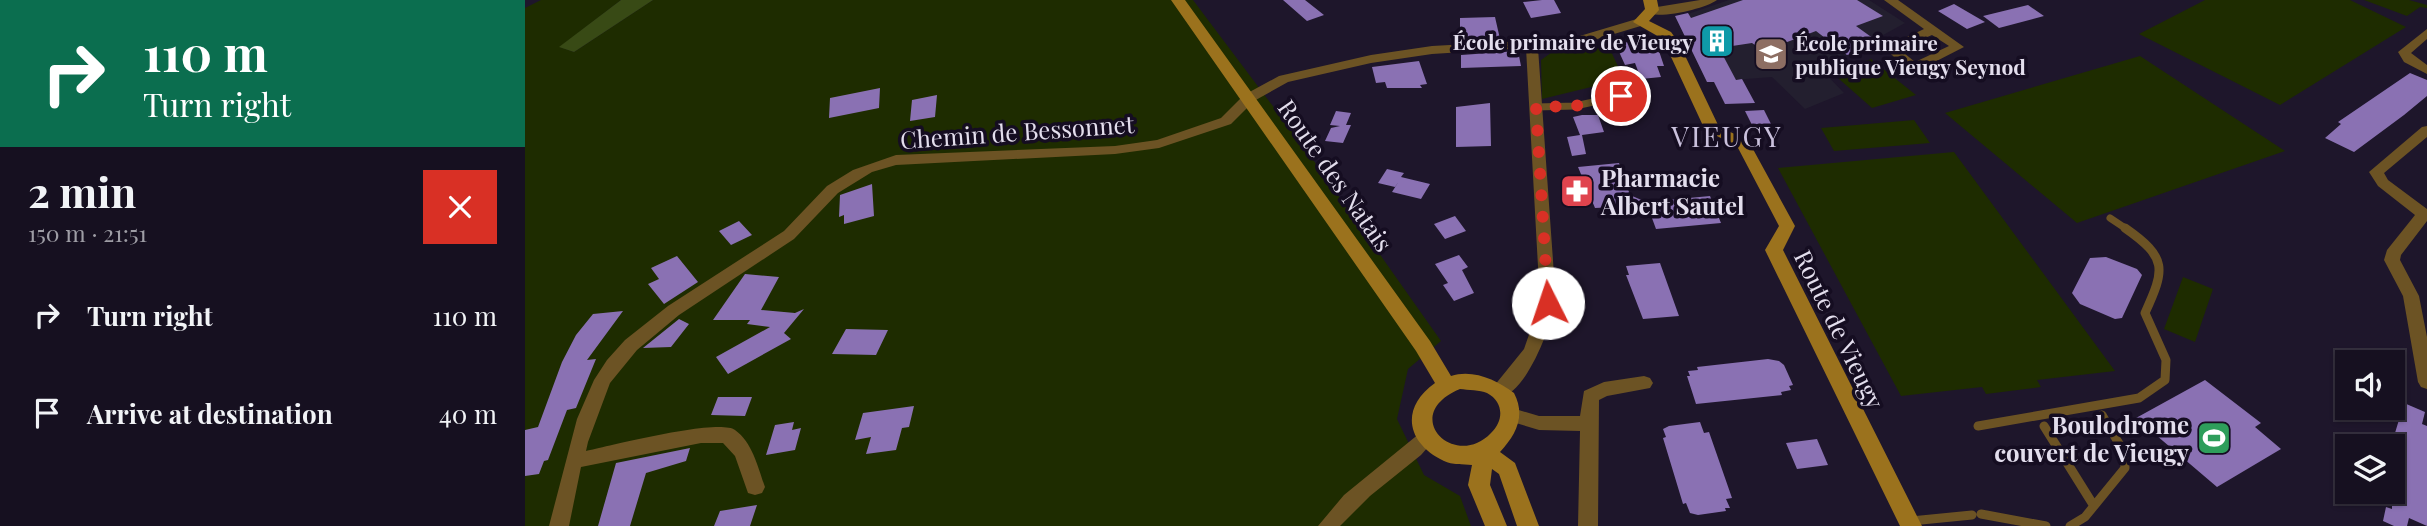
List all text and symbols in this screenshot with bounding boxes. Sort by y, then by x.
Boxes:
text: 110 m [143,19,268,84]
building icon: École primaire de Vieugy [1698,22,1736,60]
place label: École primaire de Vieugy [1453,27,1693,55]
icon: right [28,28,119,119]
place label: École primaire publique Vieugy Seynod [1795,28,2026,80]
school or university icon: École primaire publique Vieugy Seynod [1752,35,1790,73]
pin [1591,66,1651,126]
icon: arrive [1602,77,1640,115]
text: Turn right [143,82,291,125]
street label: Route des Natais [1272,93,1400,257]
street label: Chemin de Bessonnet [899,107,1136,155]
district label: VIEUGY [1670,117,1783,154]
place label: Pharmacie Albert Sautel [1600,161,1745,221]
text: 2 min [28,163,136,219]
button: close [423,170,497,244]
pharmacy icon: Pharmacie Albert Sautel [1558,172,1596,210]
text: 150 m · 21:51 [28,217,147,248]
street label: Route de Vieugy [1788,244,1892,414]
position arrow [1511,266,1585,340]
icon: right [28,296,66,334]
text: Turn right [87,298,213,333]
text: 110 m [433,298,497,333]
map controls [2335,350,2405,504]
button: sound [2335,350,2405,420]
icon: arrive [28,394,66,432]
text: Arrive at destination [87,396,333,431]
text: 40 m [439,396,497,431]
place label: Boulodrome couvert de Vieugy [1994,408,2190,468]
sports icon: Boulodrome couvert de Vieugy [2195,419,2233,457]
button: layers [2335,434,2405,504]

